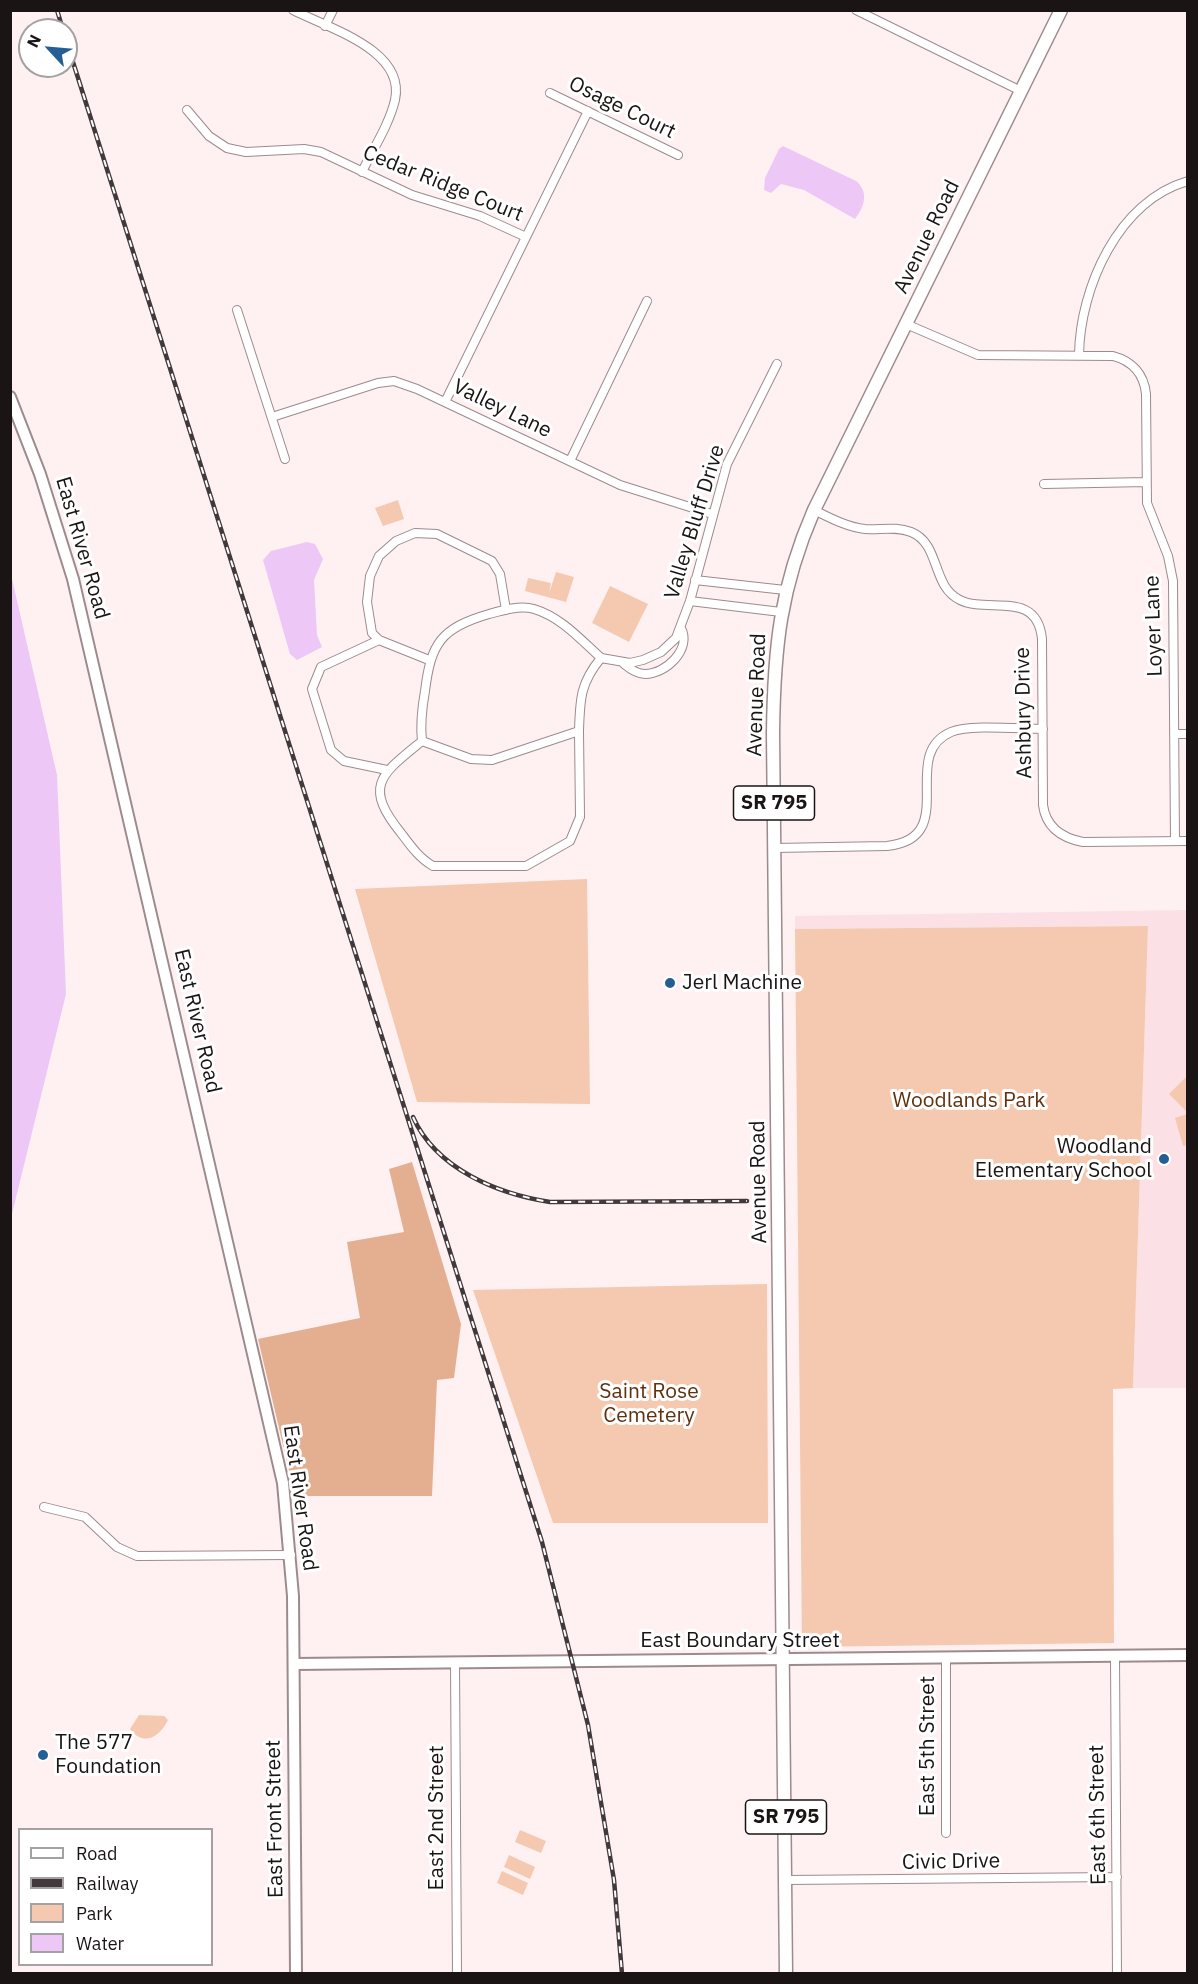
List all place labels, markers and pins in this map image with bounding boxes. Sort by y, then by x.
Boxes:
place label: Jerl Machine [682,970,802,996]
marker: Jerl Machine [663,976,677,990]
place label: Woodland Elementary School [975,1134,1152,1184]
marker: Woodland Elementary School [1157,1152,1171,1166]
place label: The 577 Foundation [55,1730,162,1780]
marker: The 577 Foundation [36,1748,50,1762]

